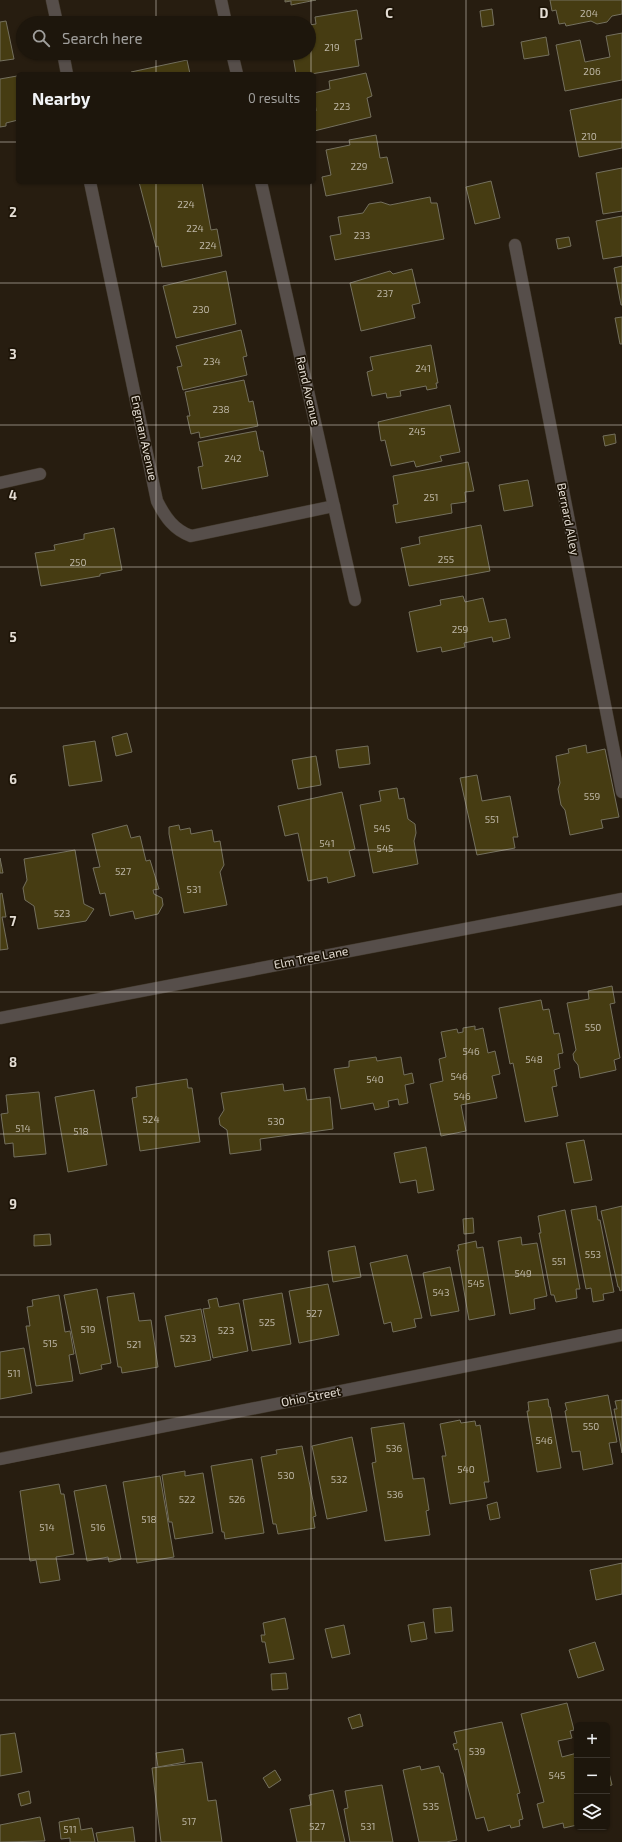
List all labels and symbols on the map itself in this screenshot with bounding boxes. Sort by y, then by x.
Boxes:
text: C [385,5,393,21]
text: D [540,5,549,21]
house number: 204 [580,7,598,19]
house number: 219 [324,41,340,53]
house number: 206 [583,65,601,77]
house number: 223 [334,100,350,112]
house number: 210 [581,130,597,142]
house number: 229 [351,160,368,172]
house number: 224 [177,198,195,210]
text: 2 [9,204,17,220]
house number: 224 [186,222,204,234]
house number: 233 [354,229,370,241]
house number: 224 [199,239,217,251]
house number: 237 [377,287,393,299]
house number: 230 [192,303,210,315]
text: 3 [9,346,17,362]
house number: 234 [203,355,221,367]
street label: Rand Avenue [294,355,324,427]
house number: 241 [415,362,431,374]
street label: Engman Avenue [129,394,161,482]
house number: 238 [212,403,230,415]
house number: 245 [408,425,426,437]
house number: 242 [224,452,242,464]
street label: Bernard Alley [555,481,583,557]
text: 4 [9,487,17,503]
house number: 251 [424,491,438,503]
house number: 255 [438,553,454,565]
house number: 250 [69,556,87,568]
house number: 259 [452,623,469,635]
text: 5 [9,629,17,645]
text: 6 [9,771,17,787]
house number: 559 [584,790,600,802]
house number: 551 [485,813,499,825]
house number: 545 [374,822,390,834]
house number: 541 [319,837,335,849]
house number: 545 [377,842,393,854]
house number: 527 [115,865,131,877]
house number: 531 [187,883,201,895]
house number: 523 [54,907,70,919]
text: 7 [10,913,17,929]
street label: Elm Tree Lane [272,943,349,971]
house number: 550 [585,1021,601,1033]
house number: 546 [462,1045,480,1057]
house number: 548 [525,1053,543,1065]
text: 8 [9,1054,17,1070]
house number: 546 [450,1070,468,1082]
house number: 540 [366,1073,384,1085]
house number: 546 [453,1090,471,1102]
house number: 524 [142,1113,160,1125]
house number: 530 [268,1115,284,1127]
house number: 514 [15,1122,31,1134]
house number: 518 [73,1125,89,1137]
text: 9 [9,1196,17,1212]
house number: 553 [585,1248,601,1260]
house number: 551 [552,1255,566,1267]
house number: 549 [514,1267,532,1279]
house number: 545 [468,1277,484,1289]
house number: 543 [432,1286,450,1298]
house number: 527 [306,1307,322,1319]
house number: 525 [259,1316,275,1328]
house number: 519 [80,1323,96,1335]
house number: 523 [218,1324,234,1336]
house number: 523 [180,1332,196,1344]
house number: 515 [43,1337,57,1349]
house number: 521 [127,1338,141,1350]
house number: 511 [7,1367,21,1379]
street label: Ohio Street [280,1383,342,1409]
house number: 550 [583,1420,599,1432]
house number: 546 [535,1434,553,1446]
house number: 536 [386,1442,403,1454]
house number: 540 [457,1463,475,1475]
house number: 530 [278,1469,294,1481]
house number: 532 [331,1473,348,1485]
house number: 536 [387,1488,404,1500]
house number: 522 [179,1493,196,1505]
house number: 526 [229,1493,246,1505]
house number: 518 [141,1513,157,1525]
house number: 514 [39,1521,55,1533]
house number: 516 [90,1521,106,1533]
house number: 539 [469,1745,486,1757]
house number: 545 [549,1769,565,1781]
house number: 535 [423,1800,439,1812]
house number: 517 [182,1815,196,1827]
house number: 527 [309,1820,325,1832]
house number: 531 [361,1820,375,1832]
house number: 511 [63,1823,77,1835]

